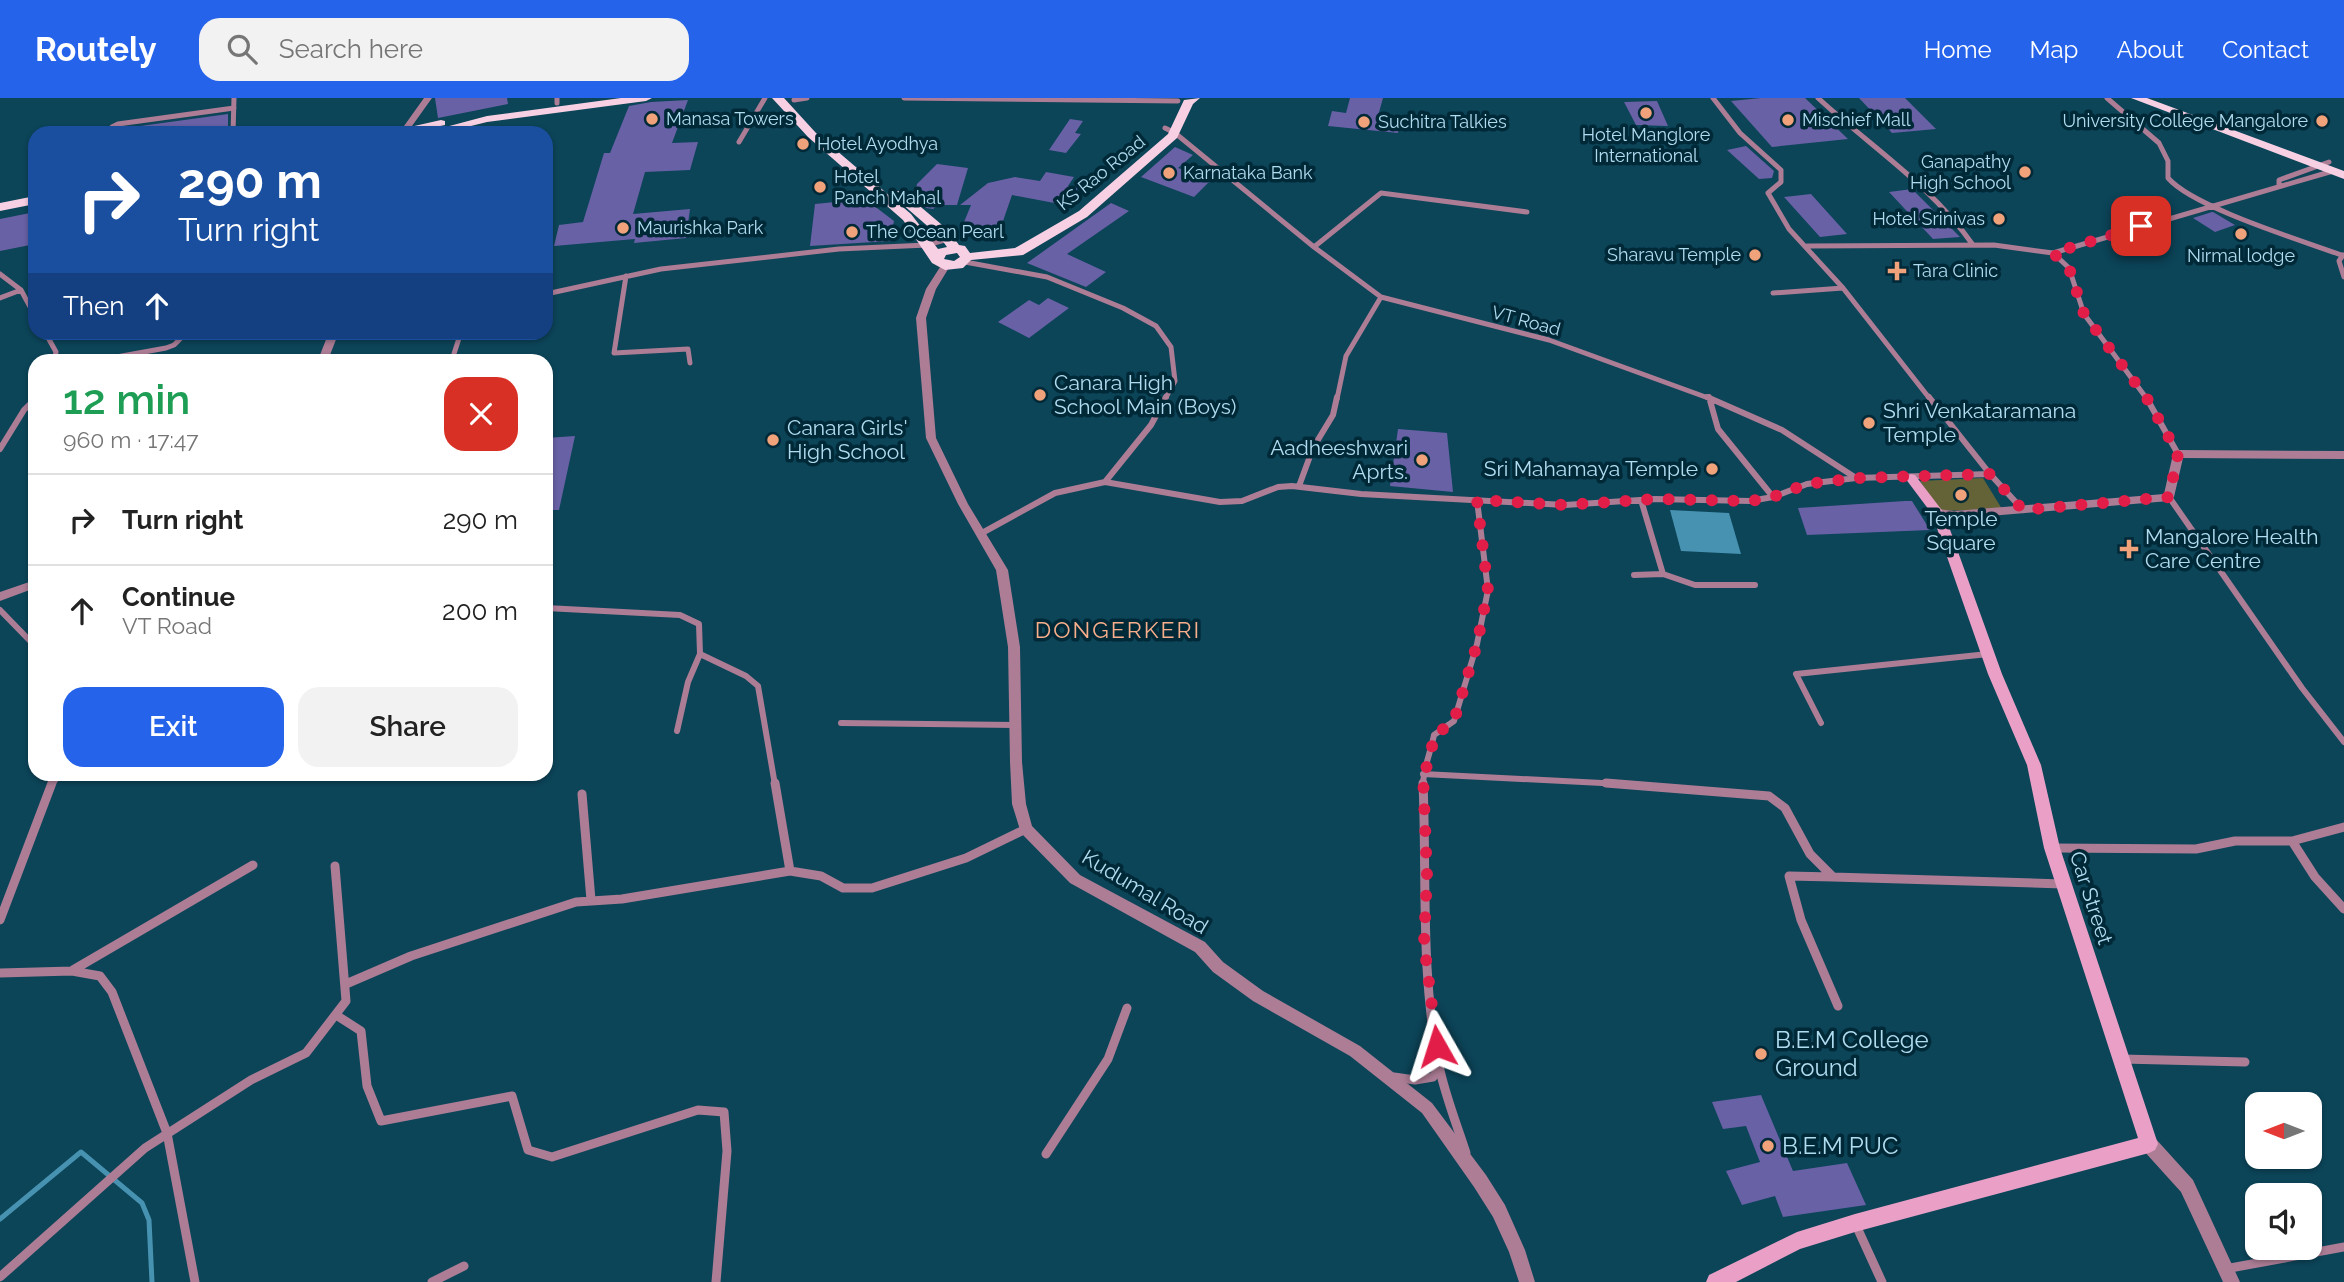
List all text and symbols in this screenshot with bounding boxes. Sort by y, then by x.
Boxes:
search box [199,18,689,81]
text: Routely [35,30,157,69]
icon: search [223,30,261,68]
text: Search here [279,34,423,64]
text: Home [1924,35,1992,64]
text: Map [2030,35,2078,64]
text: About [2116,35,2184,64]
text: Contact [2222,35,2309,64]
marker: Hotel Manglore International [1638,105,1654,121]
place label: Manasa Towers [666,108,794,129]
place label: Mischief Mall [1802,109,1911,130]
place label: University College Mangalore [2063,110,2308,131]
marker: Manasa Towers [644,111,660,127]
place label: Suchitra Talkies [1378,111,1507,132]
marker: Mischief Mall [1780,112,1796,128]
marker: University College Mangalore [2314,113,2330,129]
marker: Suchitra Talkies [1356,114,1372,130]
place label: Hotel Manglore International [1582,124,1711,166]
street label: KS Rao Road [1053,131,1149,214]
place label: Hotel Ayodhya [817,133,938,154]
marker: Hotel Ayodhya [795,136,811,152]
place label: Ganapathy High School [1910,151,2011,193]
text: 290 m [178,152,322,209]
icon: right [63,154,154,245]
place label: Karnataka Bank [1183,162,1313,183]
marker: Ganapathy High School [2017,164,2033,180]
marker: Karnataka Bank [1161,165,1177,181]
place label: Hotel Panch Mahal [834,166,941,208]
marker: Hotel Panch Mahal [812,179,828,195]
pin [2111,196,2171,256]
icon: arrive [2122,207,2160,245]
place label: Hotel Srinivas [1872,208,1985,229]
text: Turn right [178,211,319,248]
marker: Hotel Srinivas [1991,211,2007,227]
place label: Maurishka Park [637,217,764,238]
marker: Maurishka Park [615,220,631,236]
place label: The Ocean Pearl [866,221,1004,242]
marker: The Ocean Pearl [844,224,860,240]
marker: Nirmal lodge [2233,226,2249,242]
place label: Sharavu Temple [1607,244,1741,265]
place label: Nirmal lodge [2187,245,2295,266]
marker: Sharavu Temple [1747,247,1763,263]
place label: Tara Clinic [1913,260,1998,281]
marker: Tara Clinic [1887,261,1907,281]
icon: ahead [138,287,176,325]
text: Then [63,291,124,321]
street label: VT Road [1489,301,1563,340]
place label: Canara High School Main (Boys) [1054,370,1236,419]
text: 12 min [63,375,190,424]
button: close [444,377,518,451]
marker: Canara High School Main (Boys) [1032,387,1048,403]
place label: Shri Venkataramana Temple [1883,398,2076,447]
place label: Canara Girls' High School [787,415,908,464]
marker: Shri Venkataramana Temple [1861,415,1877,431]
text: 960 m · 17:47 [63,426,199,453]
marker: Canara Girls' High School [765,432,781,448]
place label: Aadheeshwari Aprts. [1270,435,1408,484]
marker: Aadheeshwari Aprts. [1414,452,1430,468]
place label: Sri Mahamaya Temple [1484,456,1698,481]
marker: Sri Mahamaya Temple [1704,461,1720,477]
marker: Temple Square [1953,487,1969,503]
icon: right [63,501,101,539]
text: Turn right [122,505,243,535]
text: 290 m [443,505,518,535]
place label: Temple Square [1924,506,1998,555]
place label: Mangalore Health Care Centre [2145,524,2318,573]
marker: Mangalore Health Care Centre [2119,539,2139,559]
text: Continue [122,582,235,612]
icon: ahead [63,592,101,630]
text: 200 m [442,596,518,626]
text: VT Road [122,612,212,639]
district label: DONGERKERI [1035,616,1201,643]
button: Exit [63,687,284,767]
button: Share [298,687,518,767]
street label: Kudumal Road [1078,844,1213,939]
street label: Car Street [2065,848,2118,948]
position arrow [1400,1009,1474,1083]
place label: B.E.M College Ground [1775,1025,1929,1082]
marker: B.E.M College Ground [1753,1046,1769,1062]
north arrow [2245,1092,2322,1169]
map controls [2245,1092,2322,1260]
place label: B.E.M PUC [1782,1131,1898,1160]
marker: B.E.M PUC [1760,1138,1776,1154]
button: sound [2245,1183,2322,1260]

